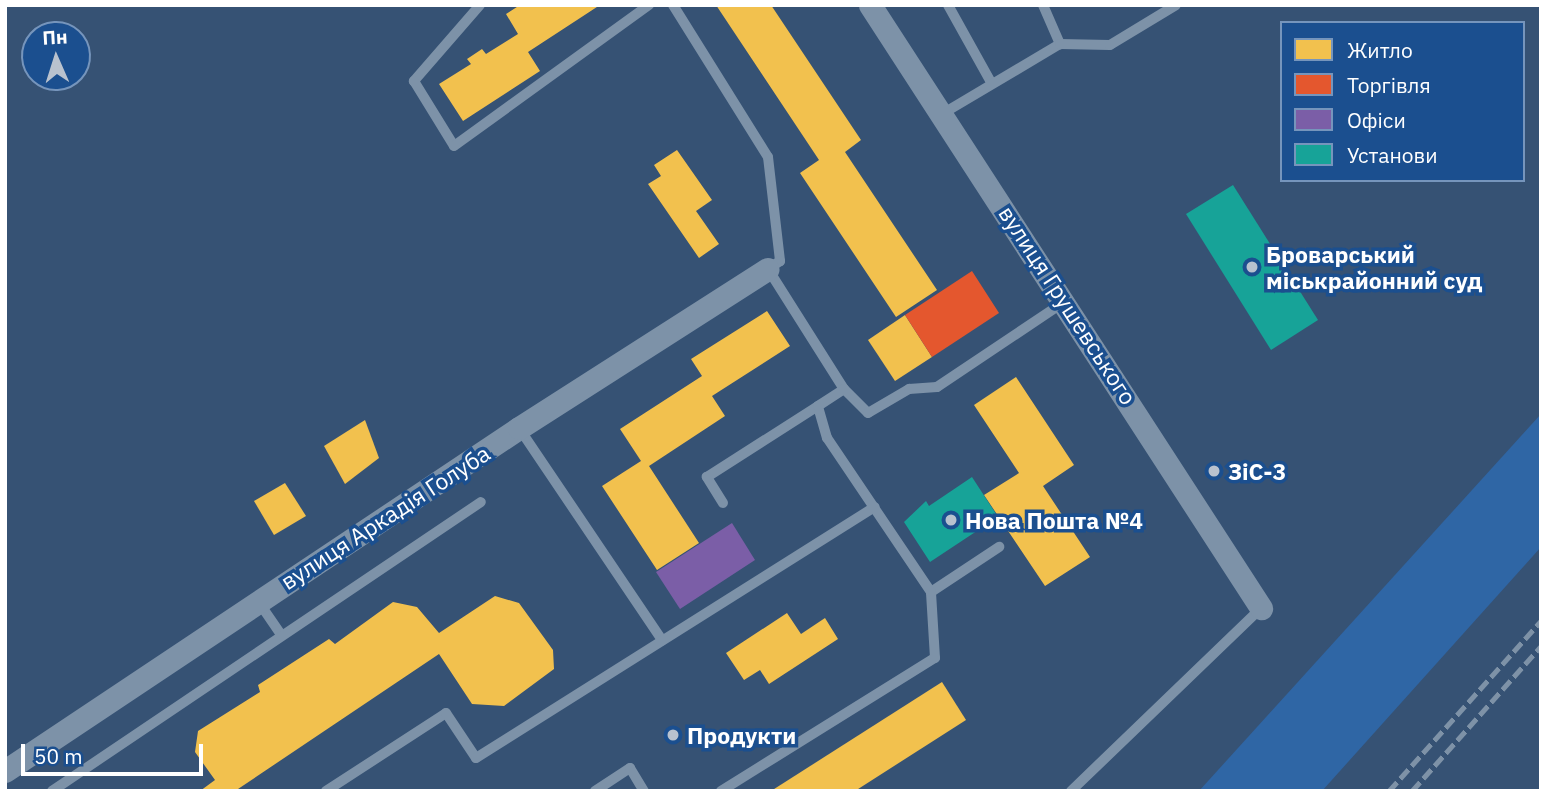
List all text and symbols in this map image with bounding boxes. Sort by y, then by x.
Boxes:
north arrow [21,21,91,91]
legend [1280,21,1525,182]
text: Пн [42,24,68,50]
text: Житло [1347,36,1413,64]
text: Торгівля [1347,71,1431,99]
text: Офіси [1347,106,1406,134]
text: Установи [1347,141,1438,169]
street label: вулиця Грушевського [993,200,1143,410]
place label: Броварський міськрайонний суд [1266,240,1482,294]
marker: Броварський міськрайонний суд [1244,259,1260,275]
street label: вулиця Аркадія Голуба [275,439,495,595]
place label: ЗіС-3 [1228,457,1286,485]
marker: ЗіС-3 [1206,463,1222,479]
place label: Нова Пошта №4 [965,506,1143,534]
marker: Нова Пошта №4 [943,512,959,528]
place label: Продукти [687,721,796,749]
marker: Продукти [665,727,681,743]
scale bar [24,730,206,774]
text: 50 m [34,742,83,770]

